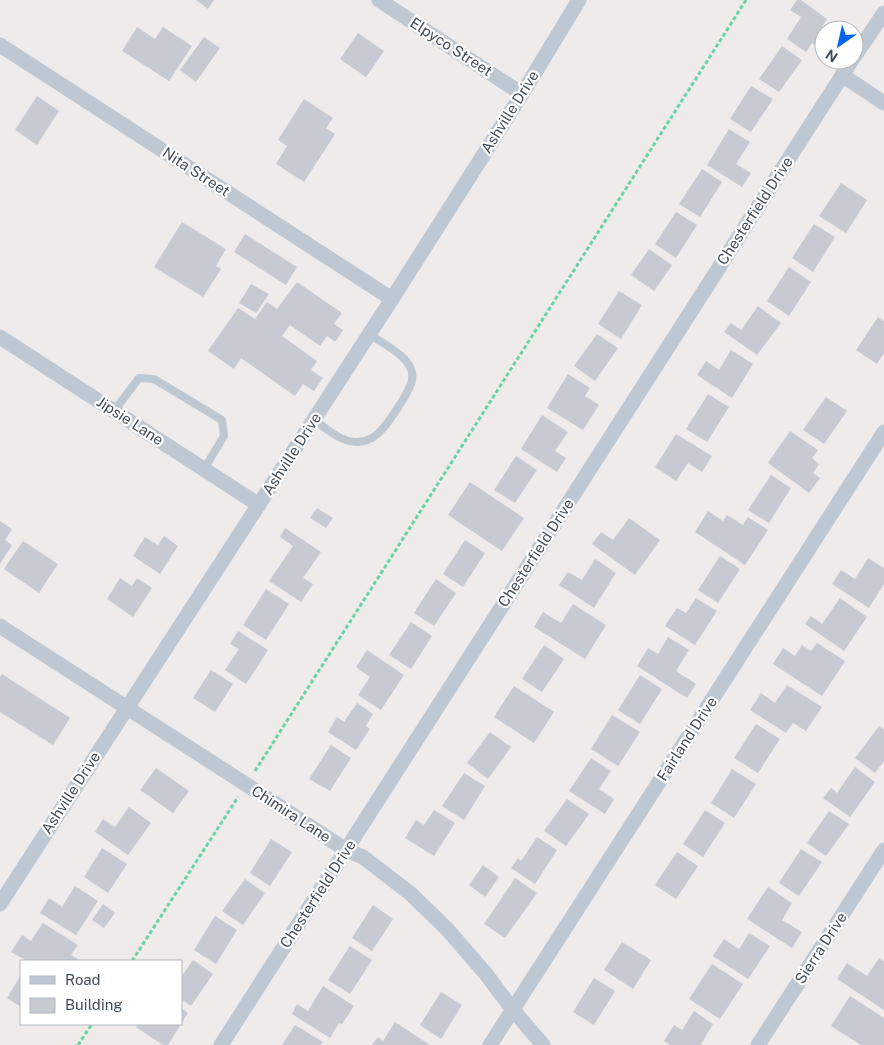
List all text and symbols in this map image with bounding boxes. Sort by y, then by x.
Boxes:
street label: Elpyco Street [407,14,496,79]
north arrow [814,20,864,70]
text: N [823,46,841,65]
street label: Ashville Drive [477,67,542,156]
street label: Nita Street [160,144,233,200]
street label: Chesterfield Drive [713,154,796,268]
street label: Jipsie Lane [94,393,167,448]
street label: Ashville Drive [259,410,324,498]
street label: Chesterfield Drive [494,496,577,610]
street label: Fairland Drive [653,694,720,784]
street label: Ashville Drive [38,749,103,837]
street label: Chimira Lane [248,782,334,845]
street label: Chesterfield Drive [276,837,359,951]
street label: Sierra Drive [791,909,850,987]
legend [20,960,182,1025]
text: Road [65,971,101,988]
text: Building [65,996,123,1013]

